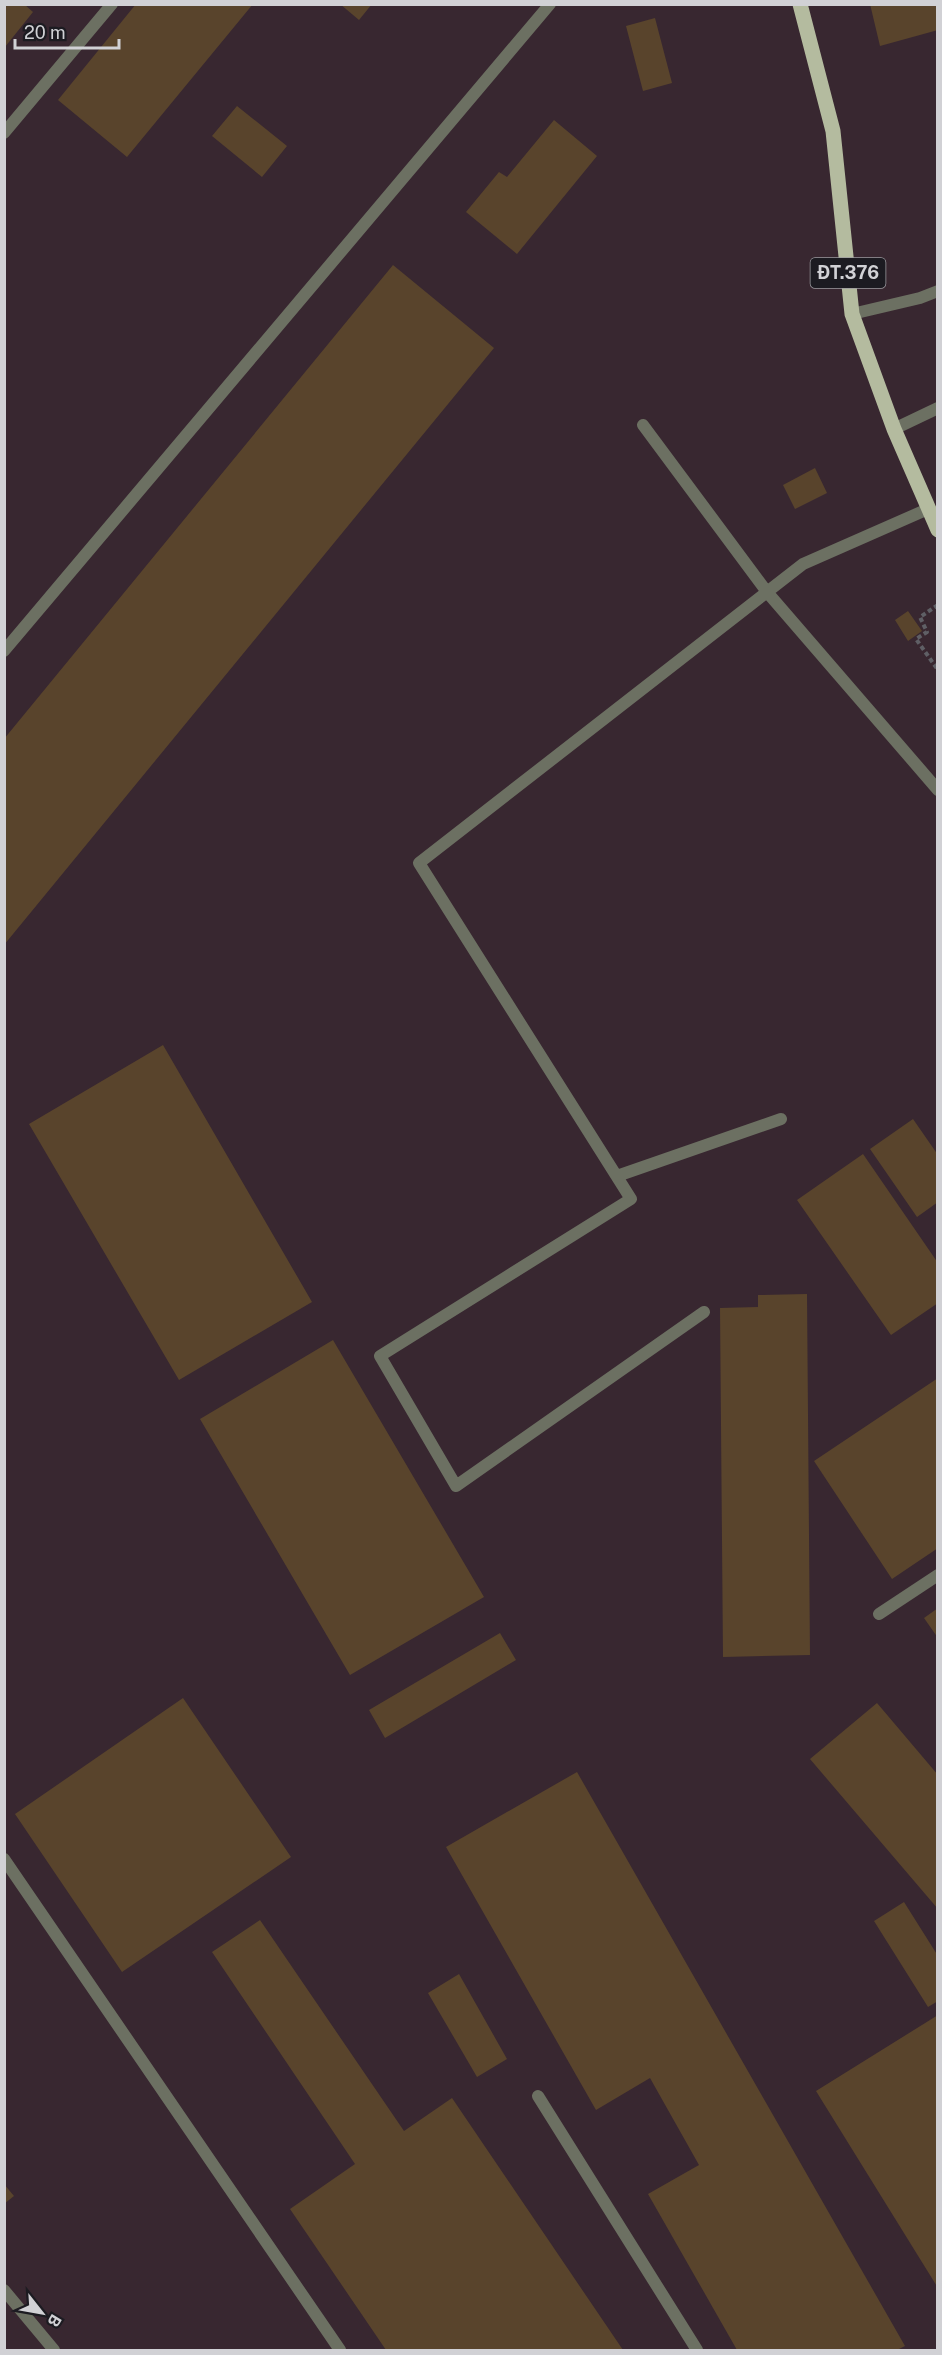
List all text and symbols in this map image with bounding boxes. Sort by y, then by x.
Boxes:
scale bar [15,12,118,50]
text: 20 m [24,22,66,43]
road number: ĐT.376 [810,258,886,288]
north arrow [12,2283,72,2343]
text: B [43,2311,65,2330]

